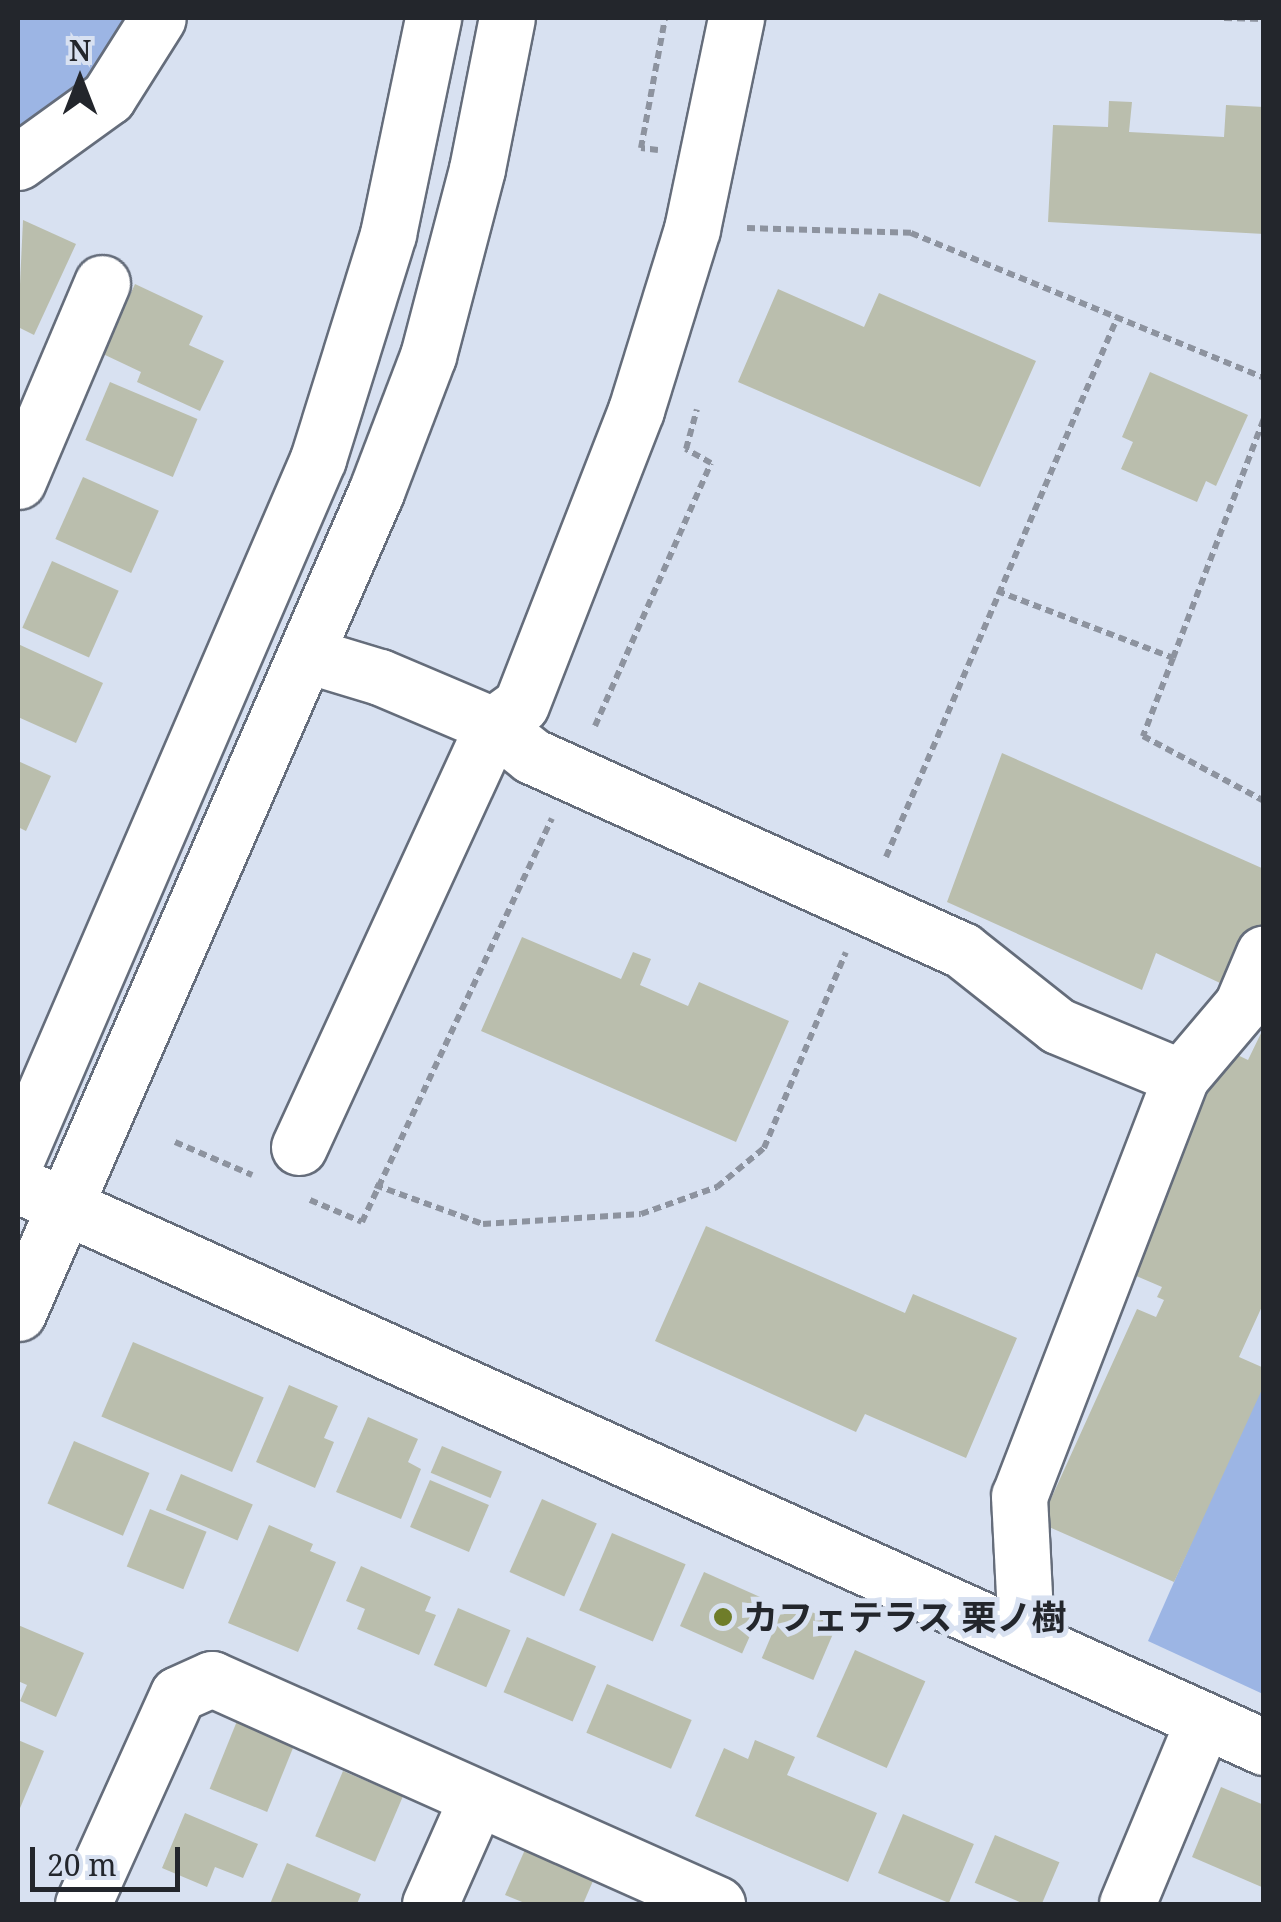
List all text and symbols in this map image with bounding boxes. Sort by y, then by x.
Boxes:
north arrow [30,30,130,130]
text: N [69,31,91,69]
place label: カフェテラス 栗ノ樹 [743,1596,1067,1638]
marker: カフェテラス 栗ノ樹 [712,1606,734,1628]
scale bar [35,1827,185,1889]
text: 20 m [47,1844,117,1885]

